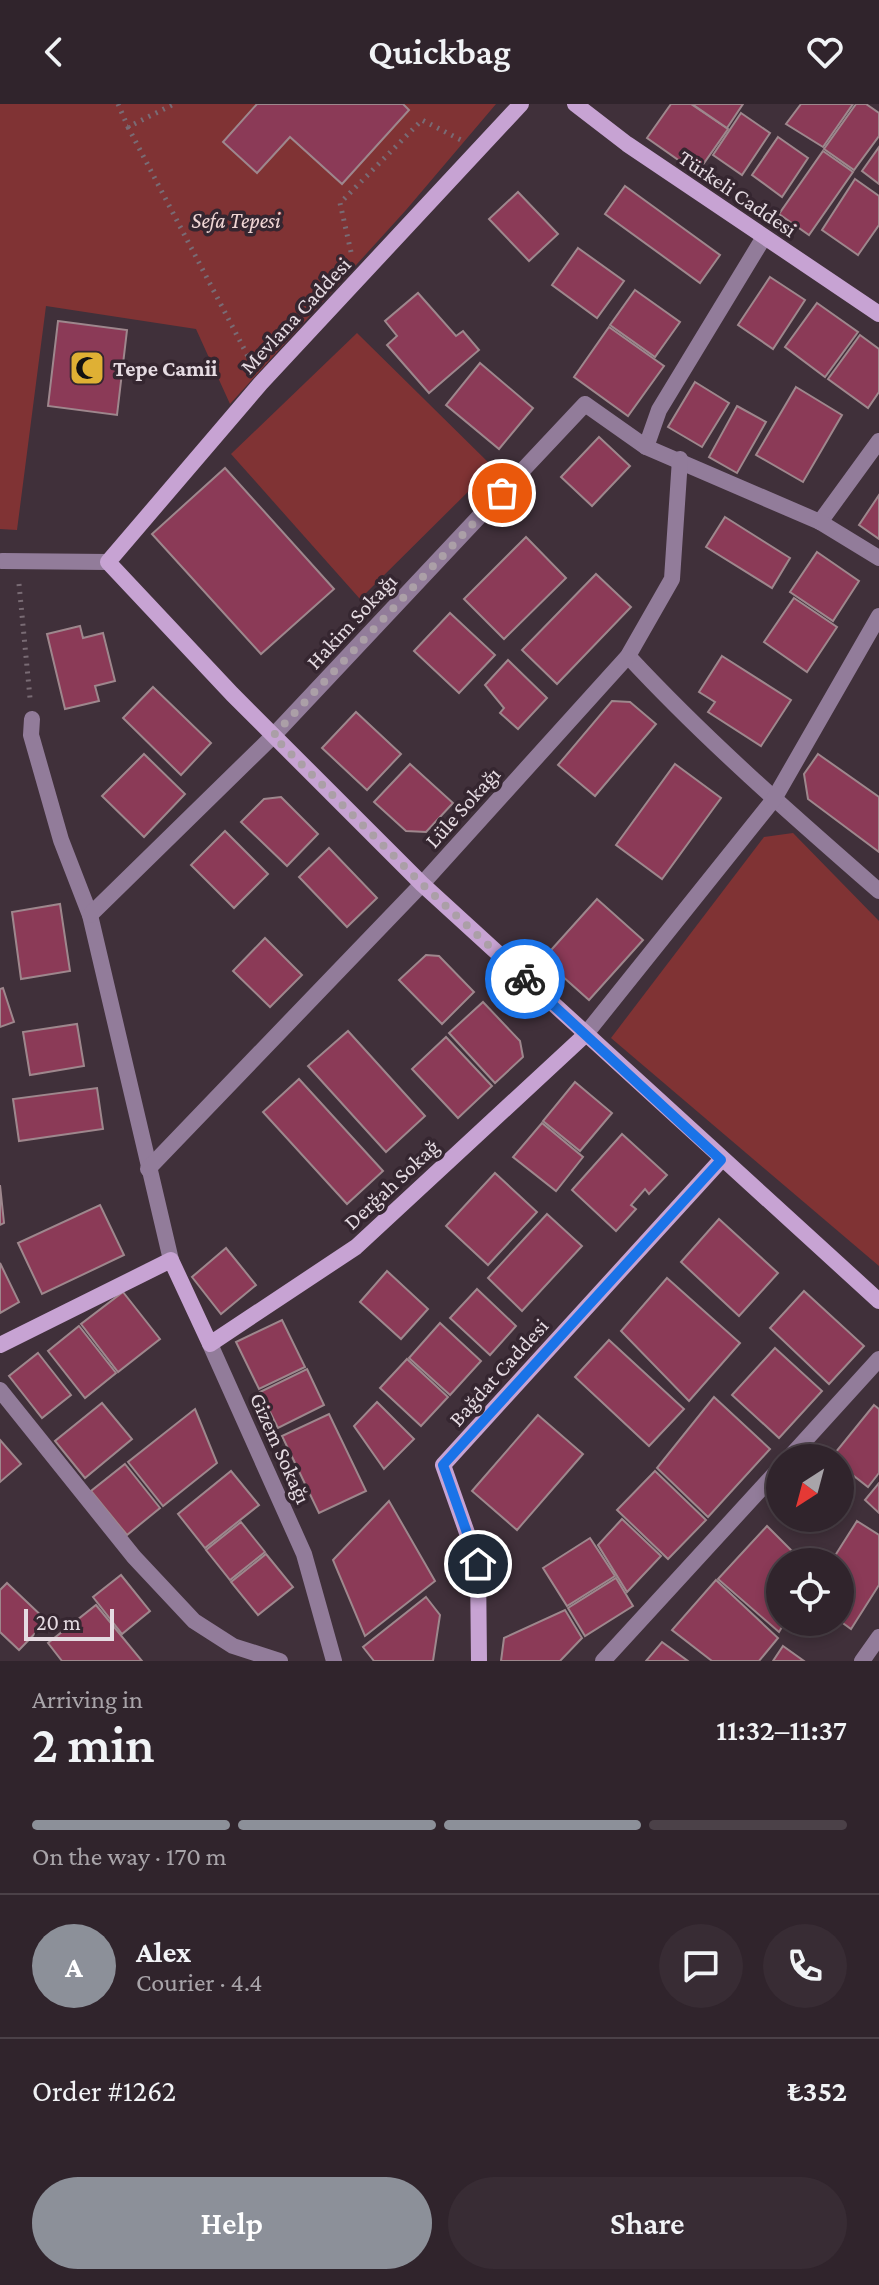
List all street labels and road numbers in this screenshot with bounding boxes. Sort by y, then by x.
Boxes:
street label: Türkeli Caddesi [674,145,802,242]
street label: Mevlana Caddesi [235,252,356,379]
street label: Hakim Sokağı [301,568,402,674]
street label: Lüle Sokağı [420,762,505,853]
street label: Derğah Sokağ [339,1134,444,1235]
street label: Bağdat Caddesi [444,1313,553,1431]
street label: Gizem Sokağı [245,1389,316,1508]

